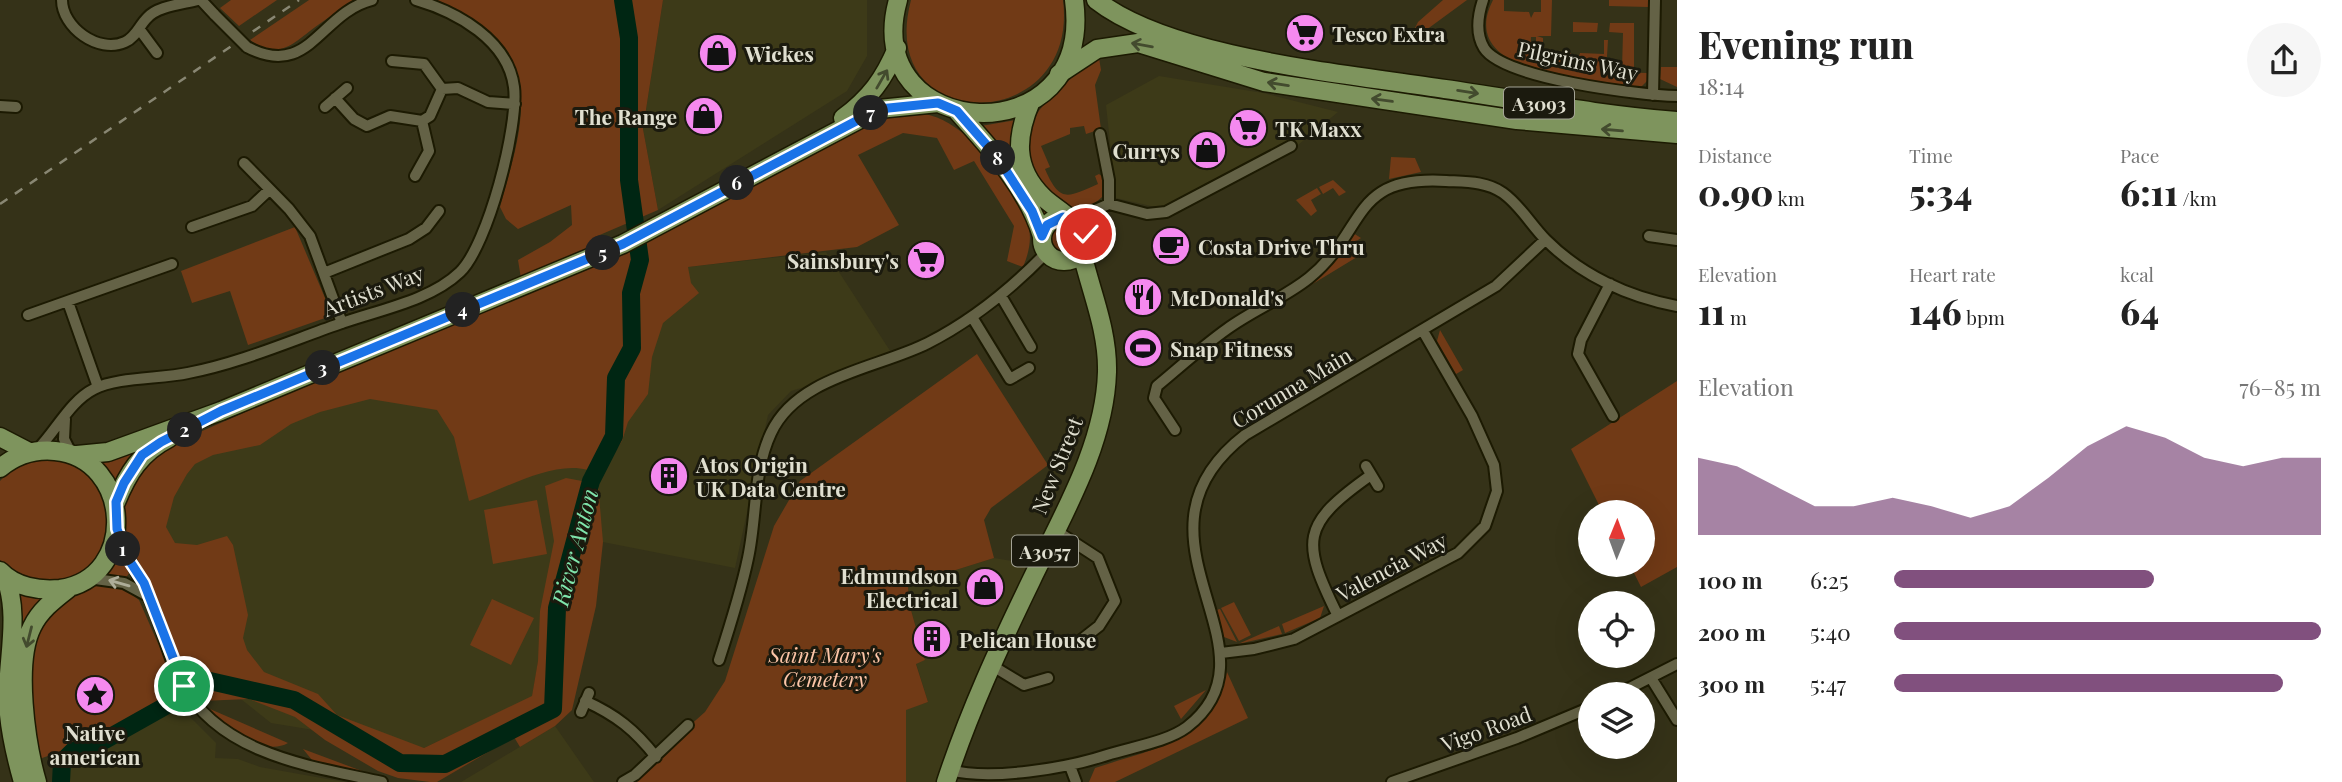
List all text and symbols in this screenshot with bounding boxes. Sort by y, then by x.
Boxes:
supermarket icon: Tesco Extra [1284,12,1326,54]
text: Evening run [1698,18,1914,69]
place label: Tesco Extra [1332,19,1445,47]
button: share [2247,23,2321,97]
shop icon: Wickes [697,32,739,74]
street label: Pilgrims Way [1515,34,1641,87]
one-way arrow [1131,38,1154,51]
place label: Wickes [744,39,814,67]
one-way arrow [875,69,889,89]
text: 18:14 [1698,70,1744,101]
one-way arrow [1268,77,1290,90]
one-way arrow [1456,86,1479,99]
road number: A3093 [1504,88,1574,118]
one-way arrow [1371,93,1394,106]
shop icon: The Range [683,95,725,137]
pin: 7 [854,96,888,130]
text: 7 [866,99,875,125]
place label: The Range [575,102,677,130]
supermarket icon: TK Maxx [1227,107,1269,149]
place label: TK Maxx [1275,114,1362,142]
one-way arrow [1601,123,1624,136]
shop icon: Currys [1186,129,1228,171]
place label: Currys [1113,136,1180,164]
pin: 8 [981,140,1016,176]
text: Distance [1698,142,1772,168]
text: Time [1909,142,1953,168]
text: Pace [2120,142,2159,168]
text: 8 [992,144,1003,170]
pin: 6 [720,166,754,200]
text: 0.90 [1698,168,1773,215]
text: 5:34 [1909,168,1972,215]
text: 6:11 [2120,168,2178,215]
text: 6 [731,169,742,195]
text: km [1773,185,1805,211]
text: /km [2178,185,2217,211]
pin [1056,204,1116,264]
icon: check [1067,215,1105,253]
cafe icon: Costa Drive Thru [1150,225,1192,267]
place label: Costa Drive Thru [1198,232,1365,260]
pin: 5 [586,236,620,270]
text: 5 [598,239,607,265]
supermarket icon: Sainsbury's [905,239,947,281]
place label: Sainsbury's [787,246,899,274]
street label: Artists Way [318,258,428,322]
text: Elevation [1698,261,1777,287]
text: Heart rate [1909,261,1996,287]
text: kcal [2120,261,2154,287]
restaurant icon: McDonald's [1122,276,1164,318]
place label: McDonald's [1170,283,1284,311]
text: 11 [1698,287,1725,334]
text: 146 [1909,287,1962,334]
text: 64 [2120,287,2159,334]
pin: 4 [446,292,480,328]
text: 4 [457,296,468,322]
text: m [1725,304,1747,330]
text: bpm [1962,304,2005,330]
sports icon: Snap Fitness [1122,327,1164,369]
place label: Snap Fitness [1170,334,1293,362]
street label: Corunna Main [1226,340,1357,434]
pin: 3 [306,350,340,386]
text: 3 [318,354,327,380]
text: Elevation [1698,371,1794,402]
text: 76–85 m [2239,371,2321,402]
pin: 2 [168,412,202,448]
street label: New Street [1024,412,1088,518]
text: 2 [180,416,189,442]
place label: Atos Origin UK Data Centre [695,450,846,502]
building icon: Atos Origin UK Data Centre [648,455,690,497]
water label: River Anton [543,485,605,610]
north arrow [1578,500,1656,578]
map controls [1578,500,1655,759]
street label: Valencia Way [1330,525,1452,607]
pin: 1 [106,532,140,566]
text: 1 [119,535,126,561]
road number: A3057 [1012,536,1078,566]
place label: Edmundson Electrical [841,561,958,613]
text: 100 m [1698,564,1763,595]
text: 6:25 [1810,564,1849,595]
shop icon: Edmundson Electrical [964,566,1006,608]
one-way arrow [108,575,130,588]
button: locate [1578,591,1655,668]
text: 200 m [1698,616,1766,647]
text: 5:40 [1810,616,1851,647]
building icon: Pelican House [911,618,953,660]
one-way arrow [22,625,35,648]
place label: Pelican House [959,625,1096,653]
park label: Saint Mary's Cemetery [767,640,882,692]
pin [154,656,214,716]
icon: arrive [165,667,203,705]
text: 300 m [1698,668,1765,699]
text: 5:47 [1810,668,1846,699]
place icon: Native american [74,674,116,716]
button: layers [1578,682,1655,759]
street label: Vigo Road [1436,699,1535,758]
place label: Native american [50,718,141,770]

